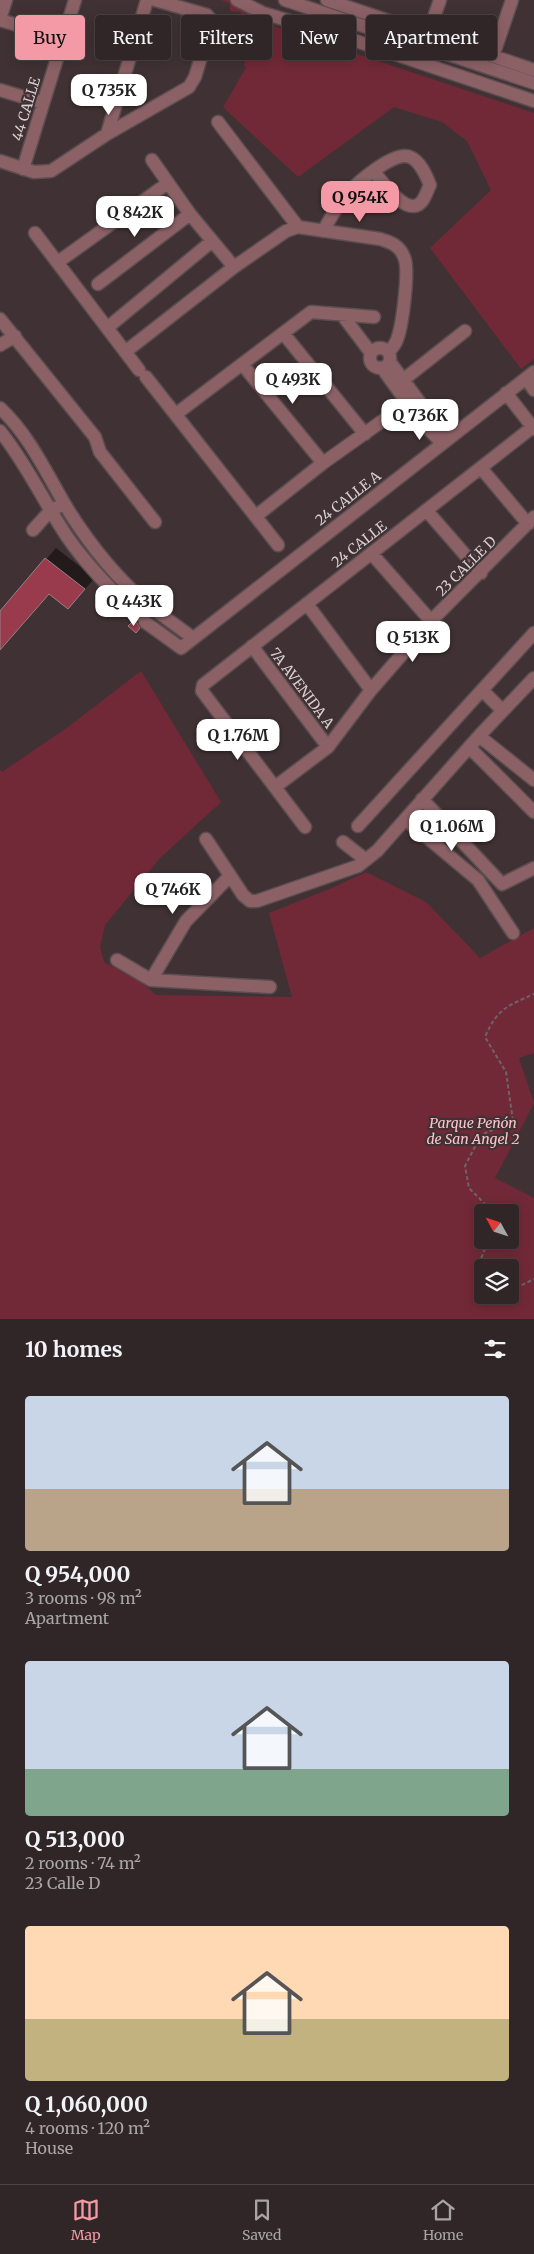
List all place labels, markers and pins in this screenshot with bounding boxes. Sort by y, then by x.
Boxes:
pin: Q 735K [68,74,150,116]
pin: Q 954K [319,180,401,223]
pin: Q 842K [94,196,176,238]
pin: Q 493K [252,362,334,405]
pin: Q 736K [379,398,461,441]
pin: Q 443K [93,584,175,627]
pin: Q 513K [372,620,454,663]
pin: Q 1.76M [192,718,284,761]
pin: Q 1.06M [406,810,498,852]
pin: Q 746K [132,872,214,915]

